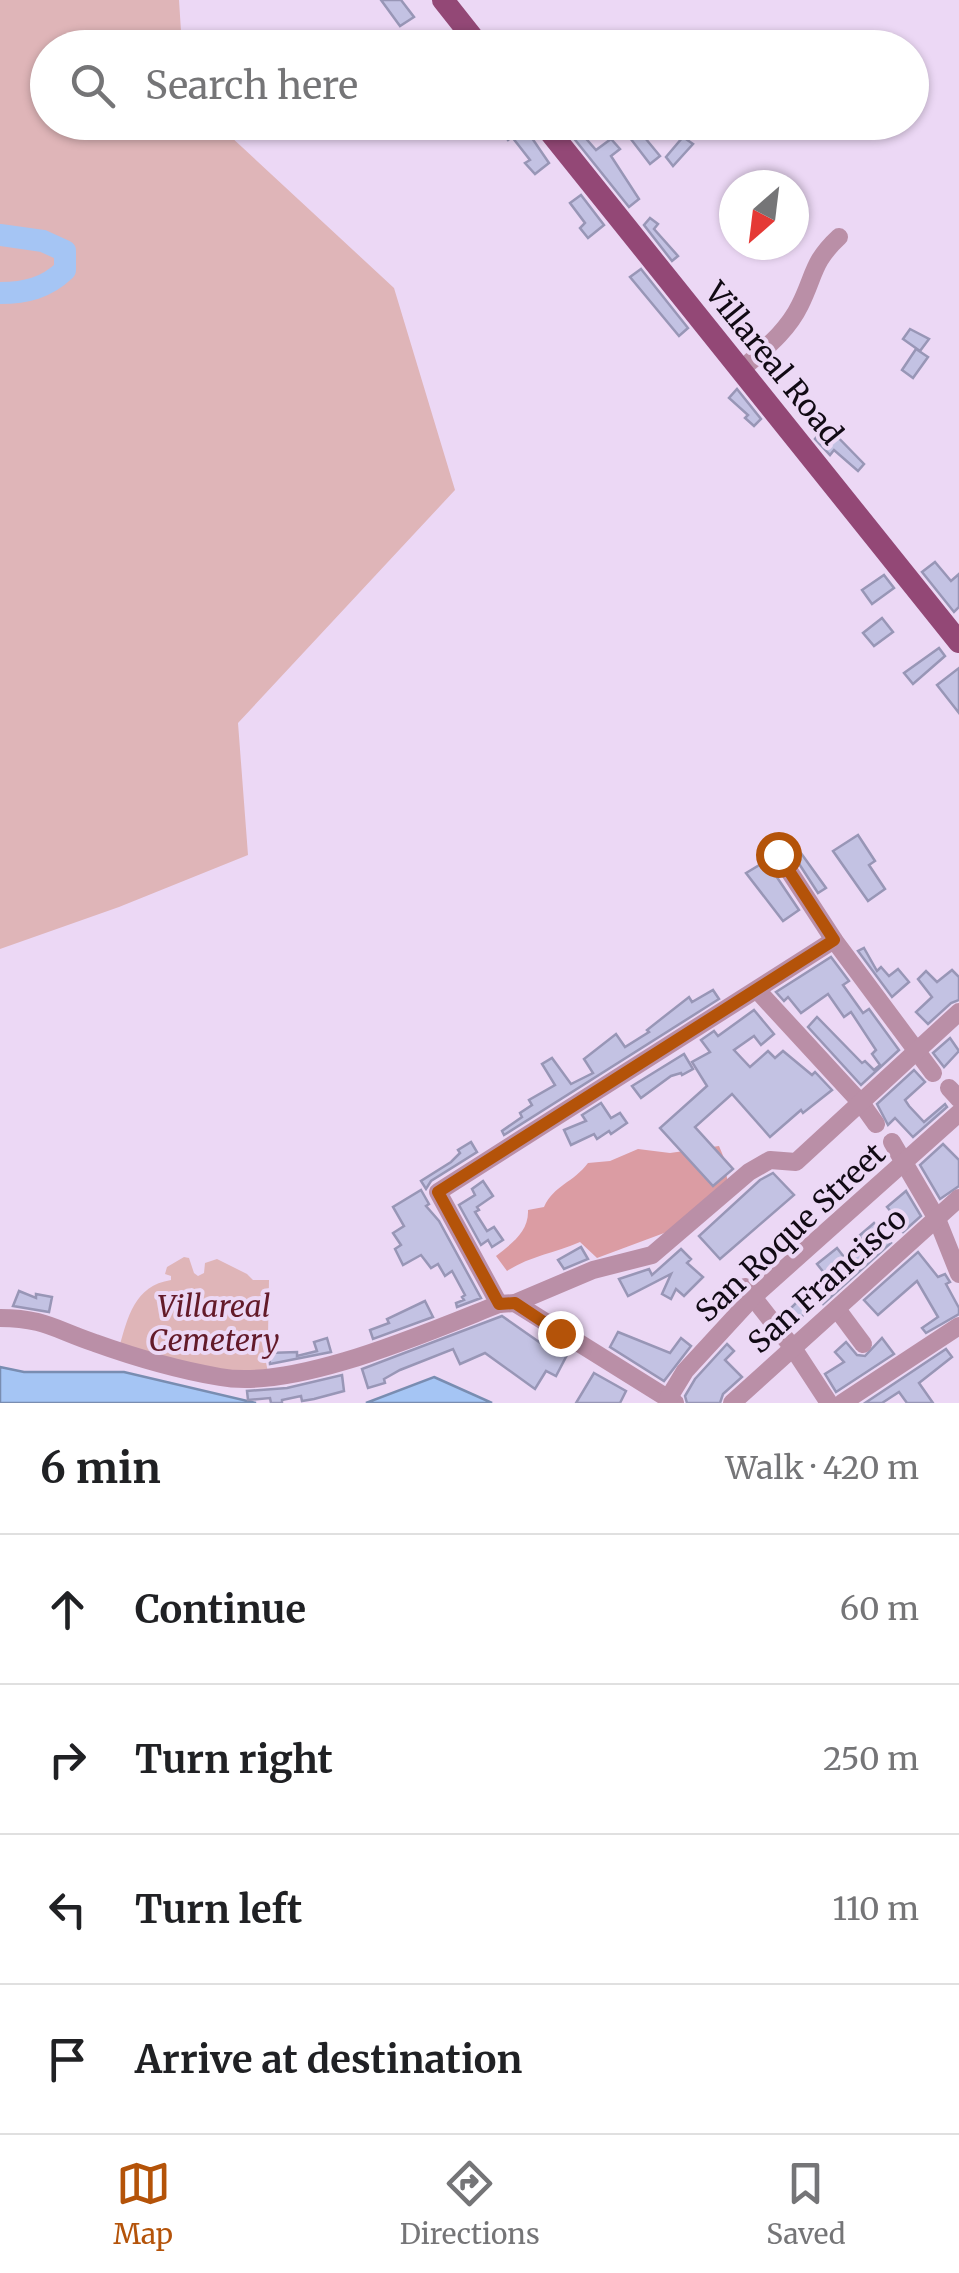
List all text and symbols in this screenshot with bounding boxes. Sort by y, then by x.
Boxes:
search box [30,30,929,140]
icon: search [65,58,120,113]
text: Search here [145,62,358,109]
north arrow [719,170,809,260]
street label: Villareal Road [696,273,851,452]
route start [756,832,802,878]
street label: San Roque Street [687,1134,893,1330]
street label: San Francisco [740,1199,914,1361]
park label: Villareal Cemetery [149,1287,279,1359]
route end [538,1311,584,1357]
text: 6 min [40,1442,161,1494]
text: Walk · 420 m [726,1448,919,1488]
icon: ahead [40,1582,95,1637]
text: Continue [135,1586,306,1633]
text: 60 m [840,1589,919,1629]
icon: right [40,1732,95,1787]
text: Turn right [135,1736,333,1783]
text: 250 m [823,1739,919,1779]
icon: left [40,1882,95,1937]
text: Turn left [135,1886,302,1933]
text: 110 m [832,1889,919,1929]
icon: arrive [40,2032,95,2087]
text: Arrive at destination [135,2036,522,2083]
tab: Map [113,2156,173,2252]
tab: Directions [400,2156,540,2252]
tab: Saved [766,2156,846,2252]

